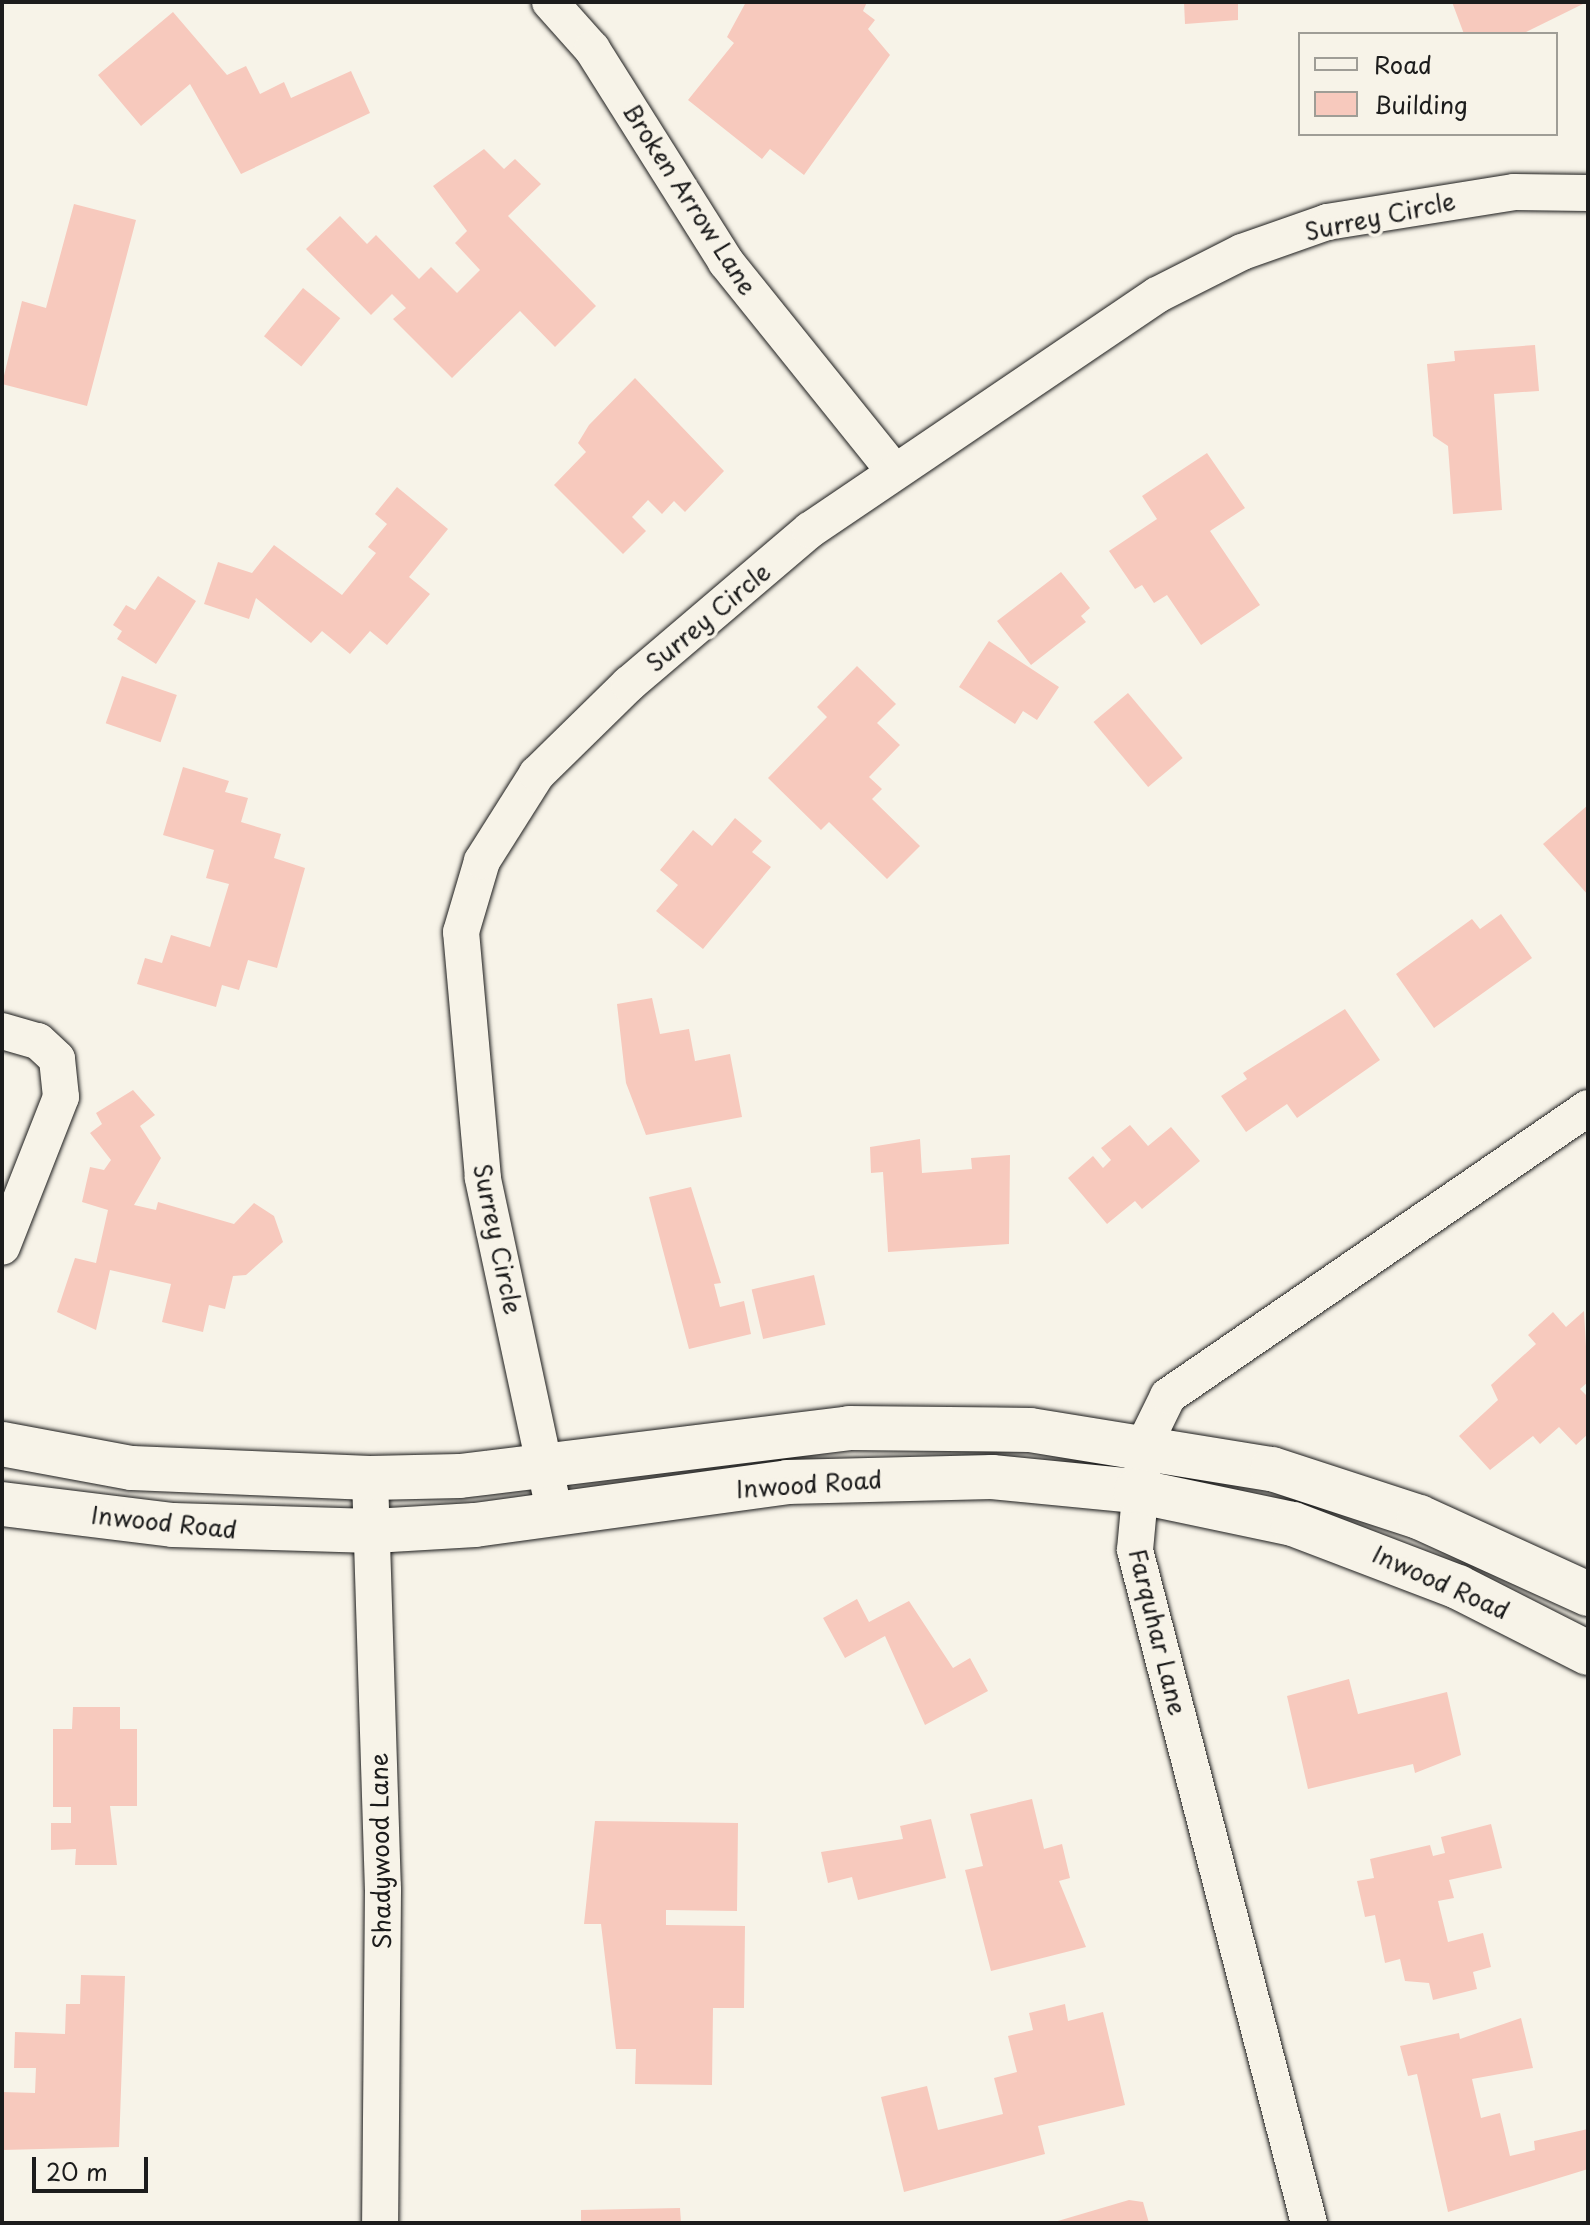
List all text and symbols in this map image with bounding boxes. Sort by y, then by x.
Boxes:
legend [1298,32,1558,136]
text: Road [1374,46,1432,82]
text: Building [1374,86,1468,122]
street label: Broken Arrow Lane [617,97,763,301]
street label: Surrey Circle [1302,186,1458,246]
street label: Surrey Circle [640,557,776,677]
street label: Surrey Circle [468,1161,528,1317]
street label: Inwood Road [734,1464,884,1504]
street label: Inwood Road [89,1500,239,1544]
street label: Inwood Road [1368,1539,1514,1625]
street label: Farquhar Lane [1123,1546,1193,1718]
street label: Shadywood Lane [364,1753,396,1949]
scale bar [36,2141,152,2191]
text: 20 m [46,2153,108,2189]

